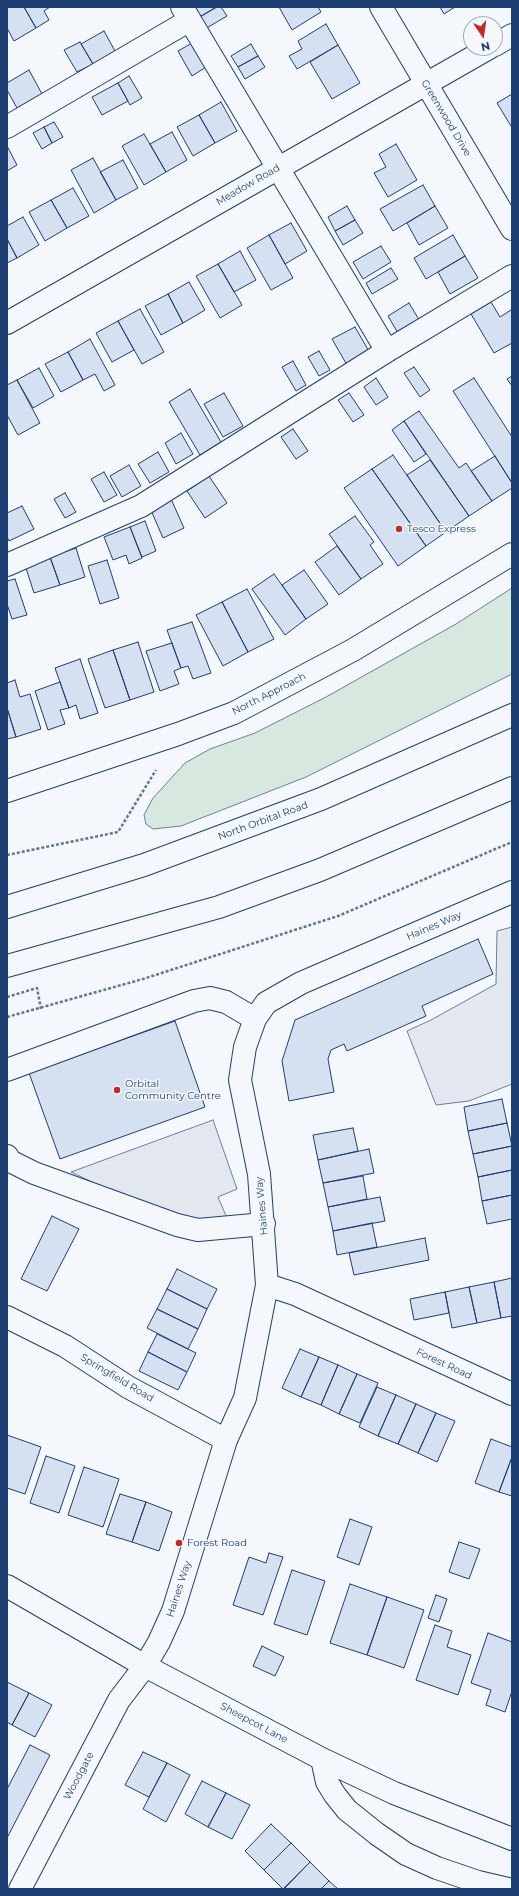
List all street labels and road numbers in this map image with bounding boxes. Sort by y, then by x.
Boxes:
street label: Greenwood Drive [418,78,474,158]
street label: Meadow Road [214,162,282,208]
street label: North Approach [230,670,308,718]
street label: North Orbital Road [216,799,310,843]
street label: Haines Way [405,909,463,943]
street label: Haines Way [253,1176,271,1236]
street label: Forest Road [414,1346,474,1382]
street label: Springfield Road [78,1351,156,1405]
street label: Haines Way [164,1559,194,1619]
street label: Sheepcot Lane [218,1700,290,1746]
street label: Woodgate [61,1750,97,1802]

